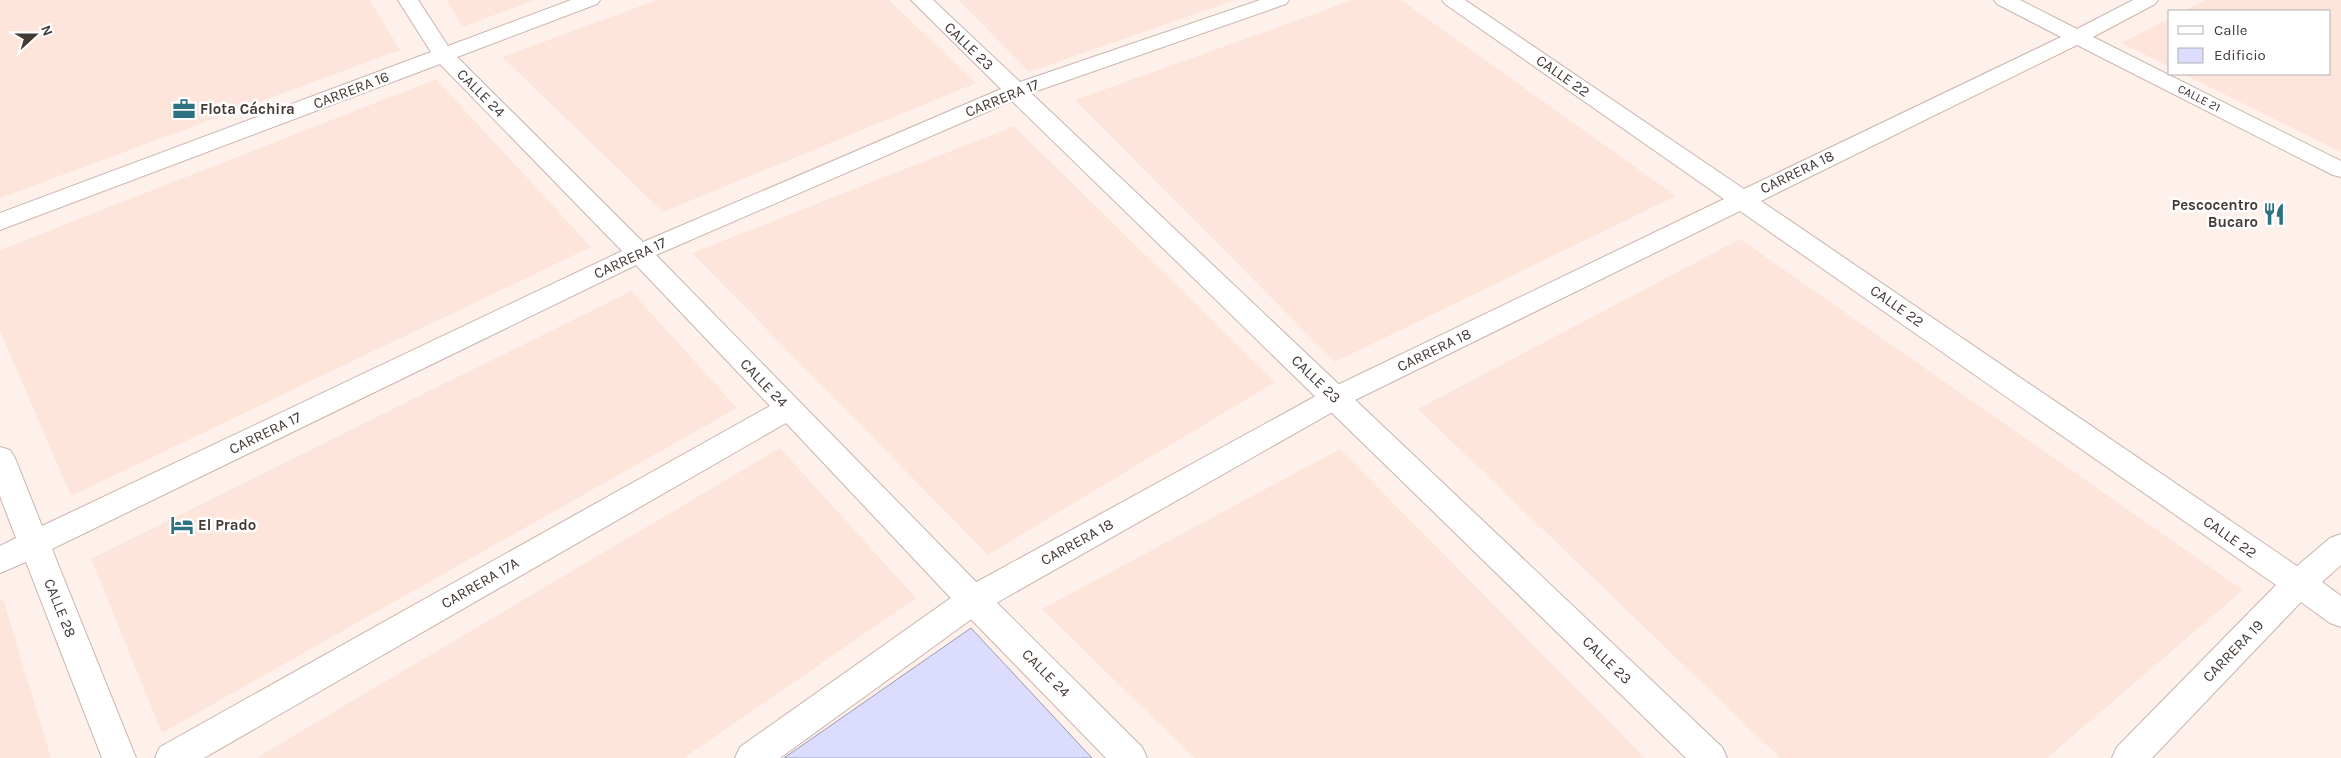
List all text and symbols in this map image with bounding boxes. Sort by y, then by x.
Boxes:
north arrow [10,10,60,60]
legend [2168,10,2331,75]
street label: CALLE 23 [941,18,997,74]
text: Calle [2214,21,2248,39]
text: N [37,23,56,38]
text: Edificio [2214,46,2266,64]
street label: CALLE 22 [1533,51,1593,101]
street label: CALLE 24 [453,65,509,121]
street label: CARRERA 16 [311,67,391,113]
street label: CARRERA 17 [962,75,1042,121]
street label: CALLE 21 [2175,81,2223,115]
office icon: Flota Cáchira [171,96,197,122]
place label: Flota Cáchira [200,100,295,118]
street label: CARRERA 18 [1757,146,1837,198]
place label: Pescocentro Bucaro [2171,196,2258,231]
restaurant icon: Pescocentro Bucaro [2261,201,2287,227]
street label: CARRERA 17 [591,233,669,283]
street label: CALLE 22 [1867,281,1927,331]
street label: CARRERA 18 [1394,324,1474,376]
street label: CALLE 23 [1288,351,1344,407]
street label: CALLE 24 [736,355,792,412]
street label: CARRERA 17 [226,408,304,458]
hotel icon: El Prado [169,512,195,538]
street label: CALLE 22 [2200,512,2260,562]
street label: CARRERA 18 [1038,515,1116,569]
place label: El Prado [198,516,256,534]
street label: CARRERA 17A [438,553,522,612]
street label: CALLE 28 [40,576,80,640]
street label: CARRERA 19 [2199,616,2267,686]
street label: CALLE 23 [1579,632,1635,688]
street label: CALLE 24 [1018,645,1074,701]

